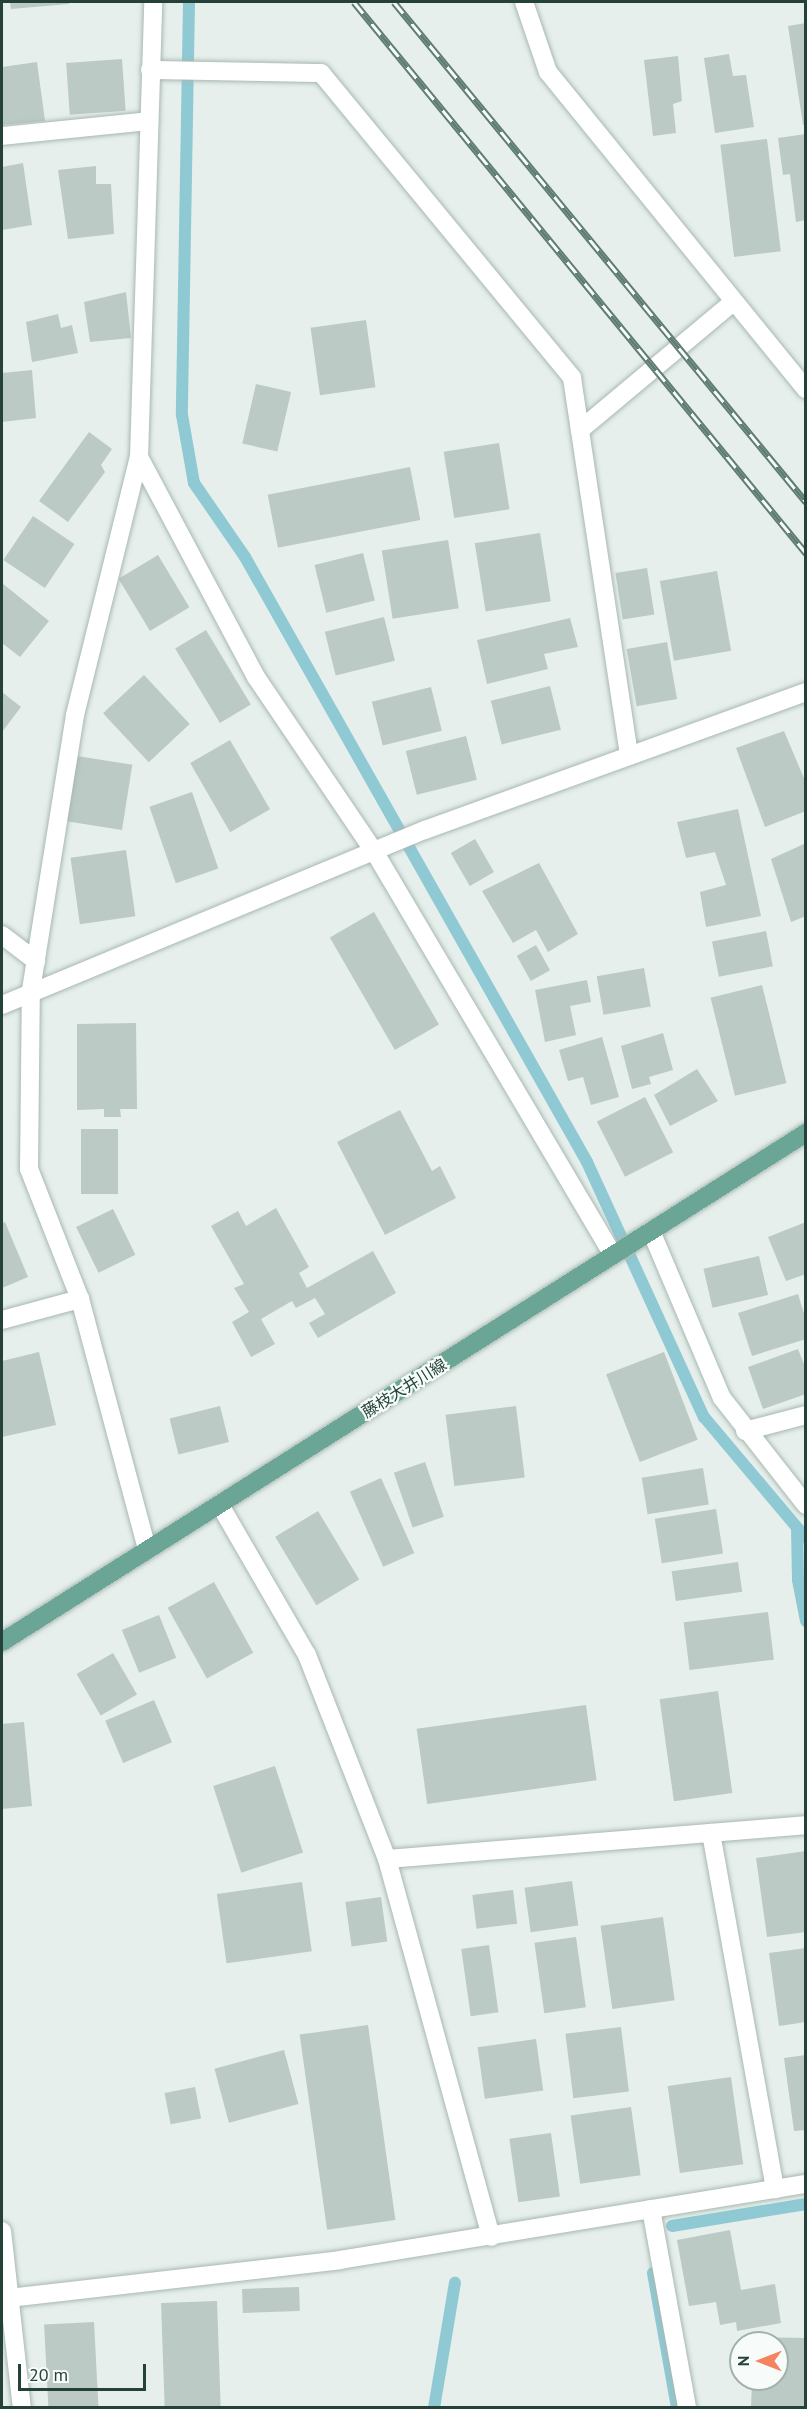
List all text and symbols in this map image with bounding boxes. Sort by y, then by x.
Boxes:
street label: 藤枝大井川線 [358,1354,450,1422]
north arrow [729,2331,789,2391]
scale bar [21,2352,148,2390]
text: N [733,2356,753,2366]
text: 20 m [29,2363,68,2386]

